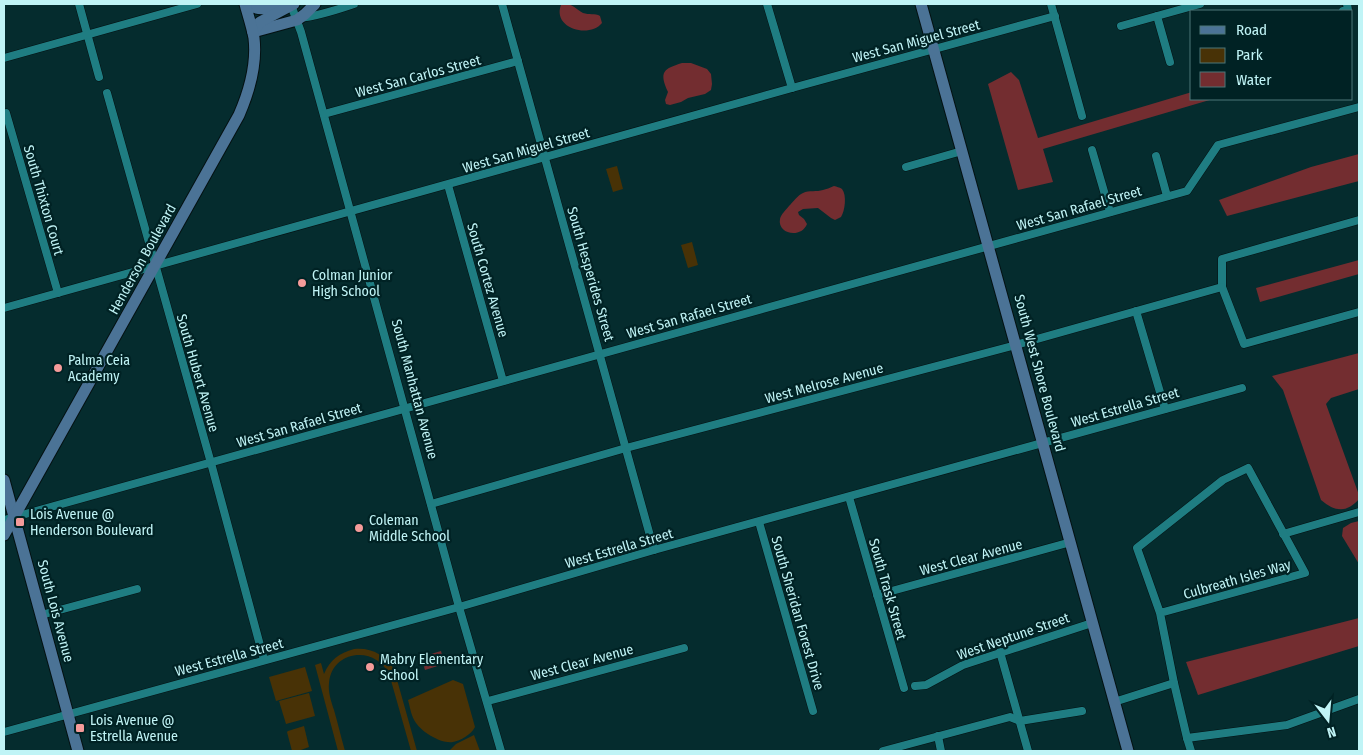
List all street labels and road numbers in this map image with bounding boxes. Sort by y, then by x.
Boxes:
street label: West San Miguel Street [851,16,982,67]
street label: West San Carlos Street [354,51,483,101]
street label: West San Miguel Street [461,124,592,177]
street label: South Thixton Court [20,143,67,258]
street label: West San Rafael Street [1015,182,1144,234]
street label: Henderson Boulevard [105,201,180,317]
street label: South Hesperides Street [563,205,618,344]
street label: South Cortez Avenue [463,221,512,339]
street label: West San Rafael Street [625,290,754,342]
street label: South West Shore Boulevard [1010,293,1069,454]
street label: South Hubert Avenue [173,312,223,434]
street label: South Manhattan Avenue [388,317,441,461]
street label: West Melrose Avenue [763,359,885,407]
street label: West Estrella Street [1069,384,1181,431]
street label: West San Rafael Street [235,399,364,451]
street label: West Estrella Street [563,525,675,572]
street label: South Sheridan Forest Drive [767,534,828,692]
street label: West Clear Avenue [918,536,1024,579]
street label: South Trask Street [865,537,910,642]
street label: Culbreath Isles Way [1181,556,1294,603]
street label: South Lois Avenue [34,558,77,664]
street label: West Neptune Street [955,609,1072,664]
street label: West Estrella Street [173,635,286,680]
street label: West Clear Avenue [529,641,635,684]

